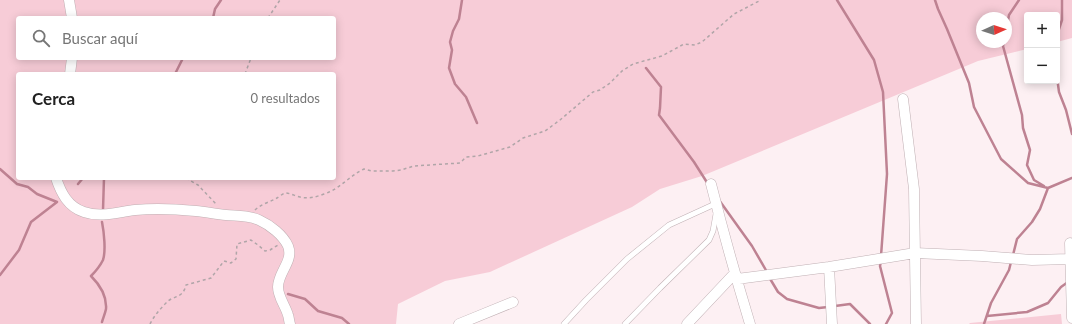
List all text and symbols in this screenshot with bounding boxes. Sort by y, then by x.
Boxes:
north arrow [976,12,1012,48]
map controls [1024,12,1060,84]
button: + [1024,12,1060,48]
search box [16,16,336,60]
icon: search [30,27,52,49]
text: Buscar aquí [62,29,138,47]
button: − [1024,48,1060,84]
text: Cerca [32,88,75,109]
text: 0 resultados [250,90,320,106]

